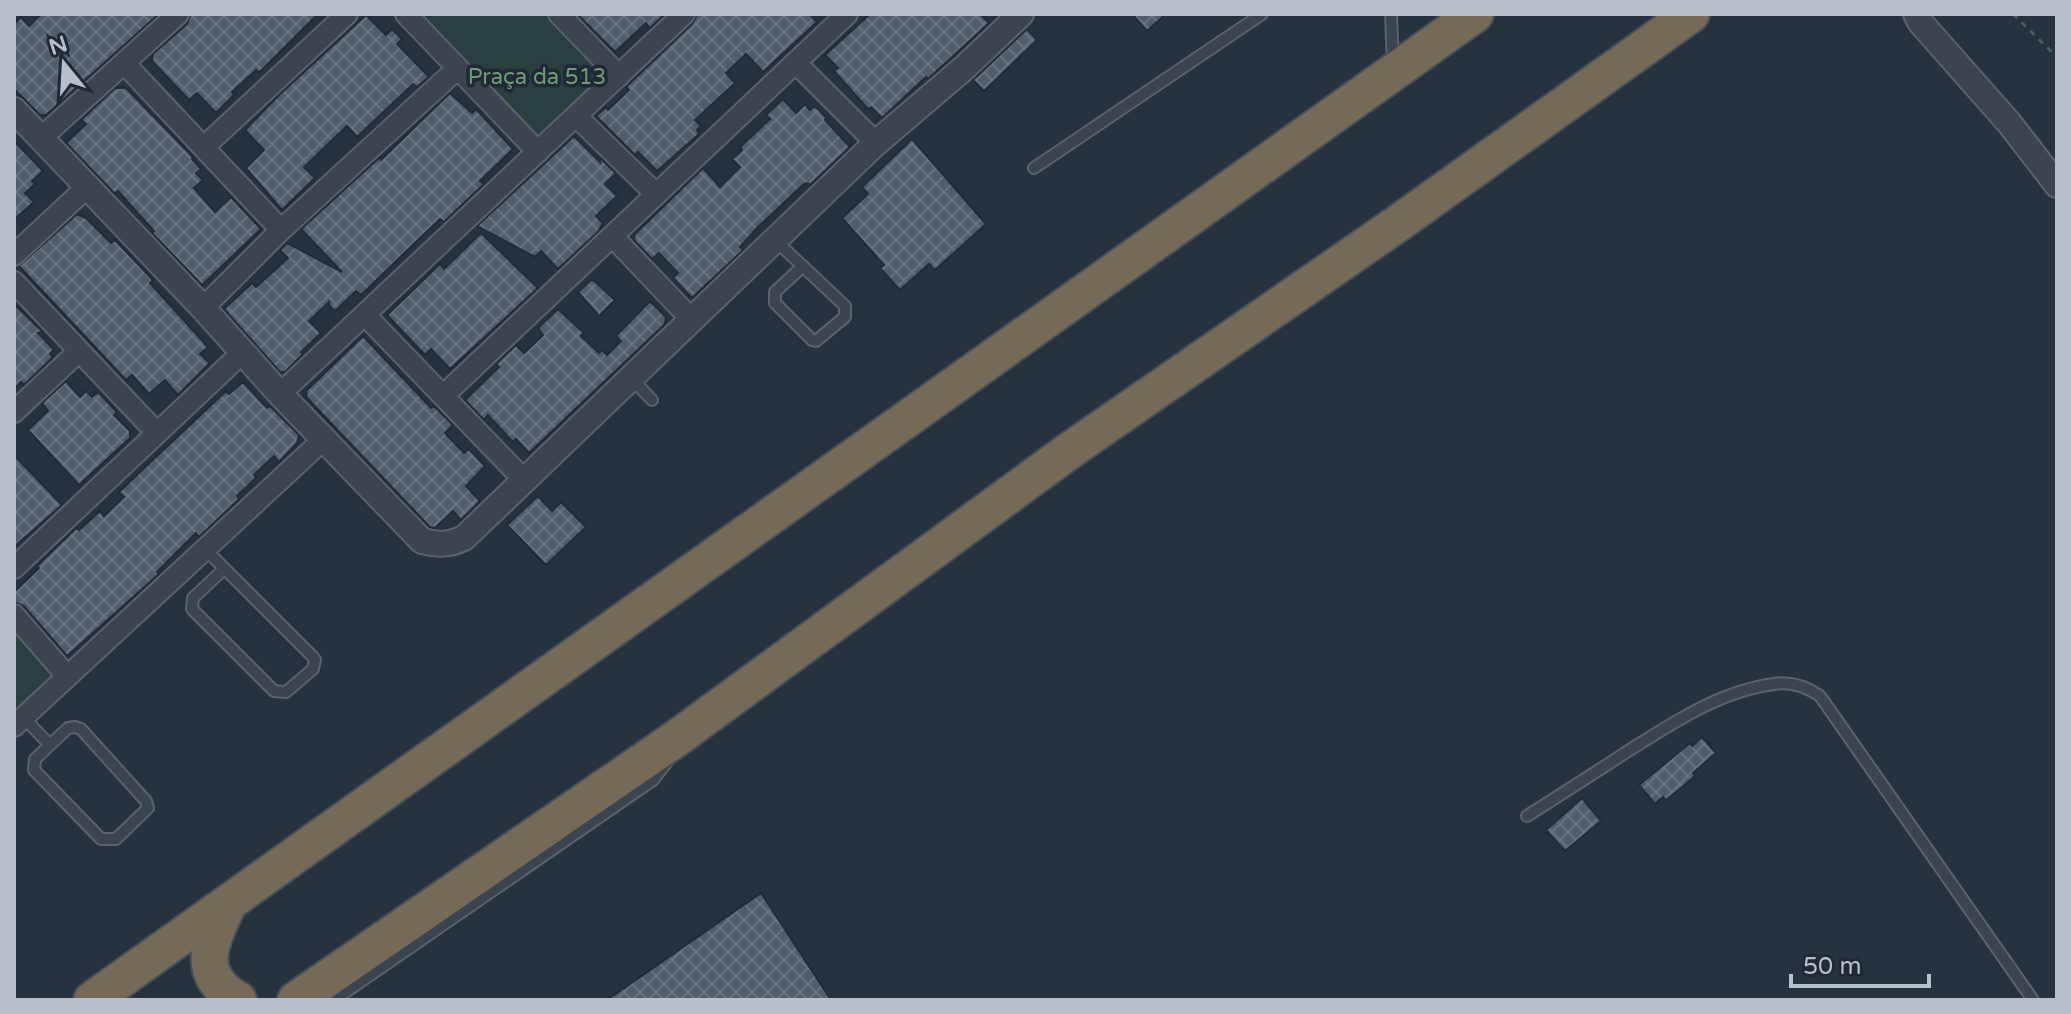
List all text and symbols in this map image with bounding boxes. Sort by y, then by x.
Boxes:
north arrow [24,24,104,104]
text: N [46,31,71,61]
park label: Praça da 513 [468,64,606,90]
scale bar [1791,938,1929,988]
text: 50 m [1803,952,1861,981]

